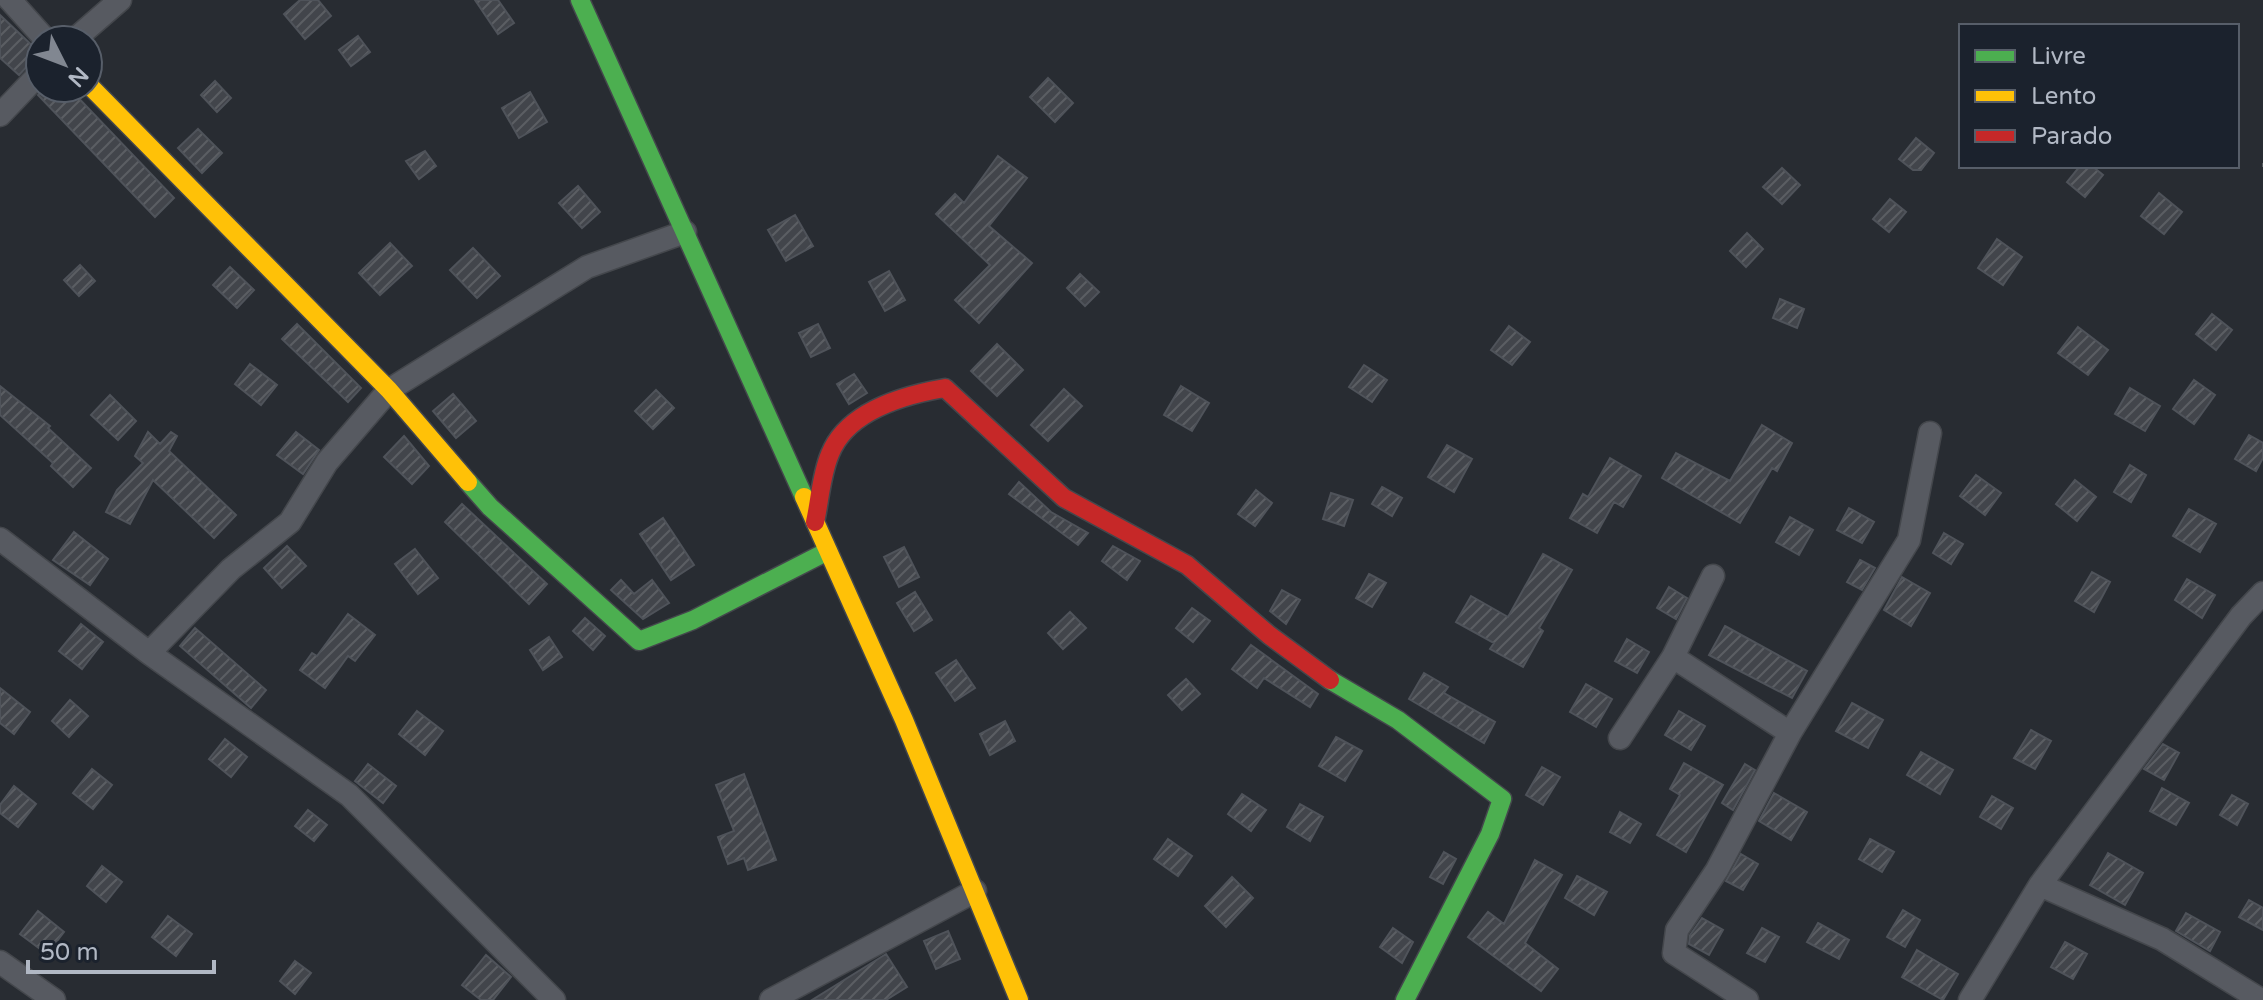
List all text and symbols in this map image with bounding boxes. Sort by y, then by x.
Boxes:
north arrow [24,24,104,104]
legend [1959,24,2239,168]
text: Livre [2031,42,2086,71]
text: N [63,61,94,92]
text: Lento [2031,82,2096,111]
text: Parado [2031,122,2112,151]
scale bar [28,924,214,974]
text: 50 m [40,938,98,967]

